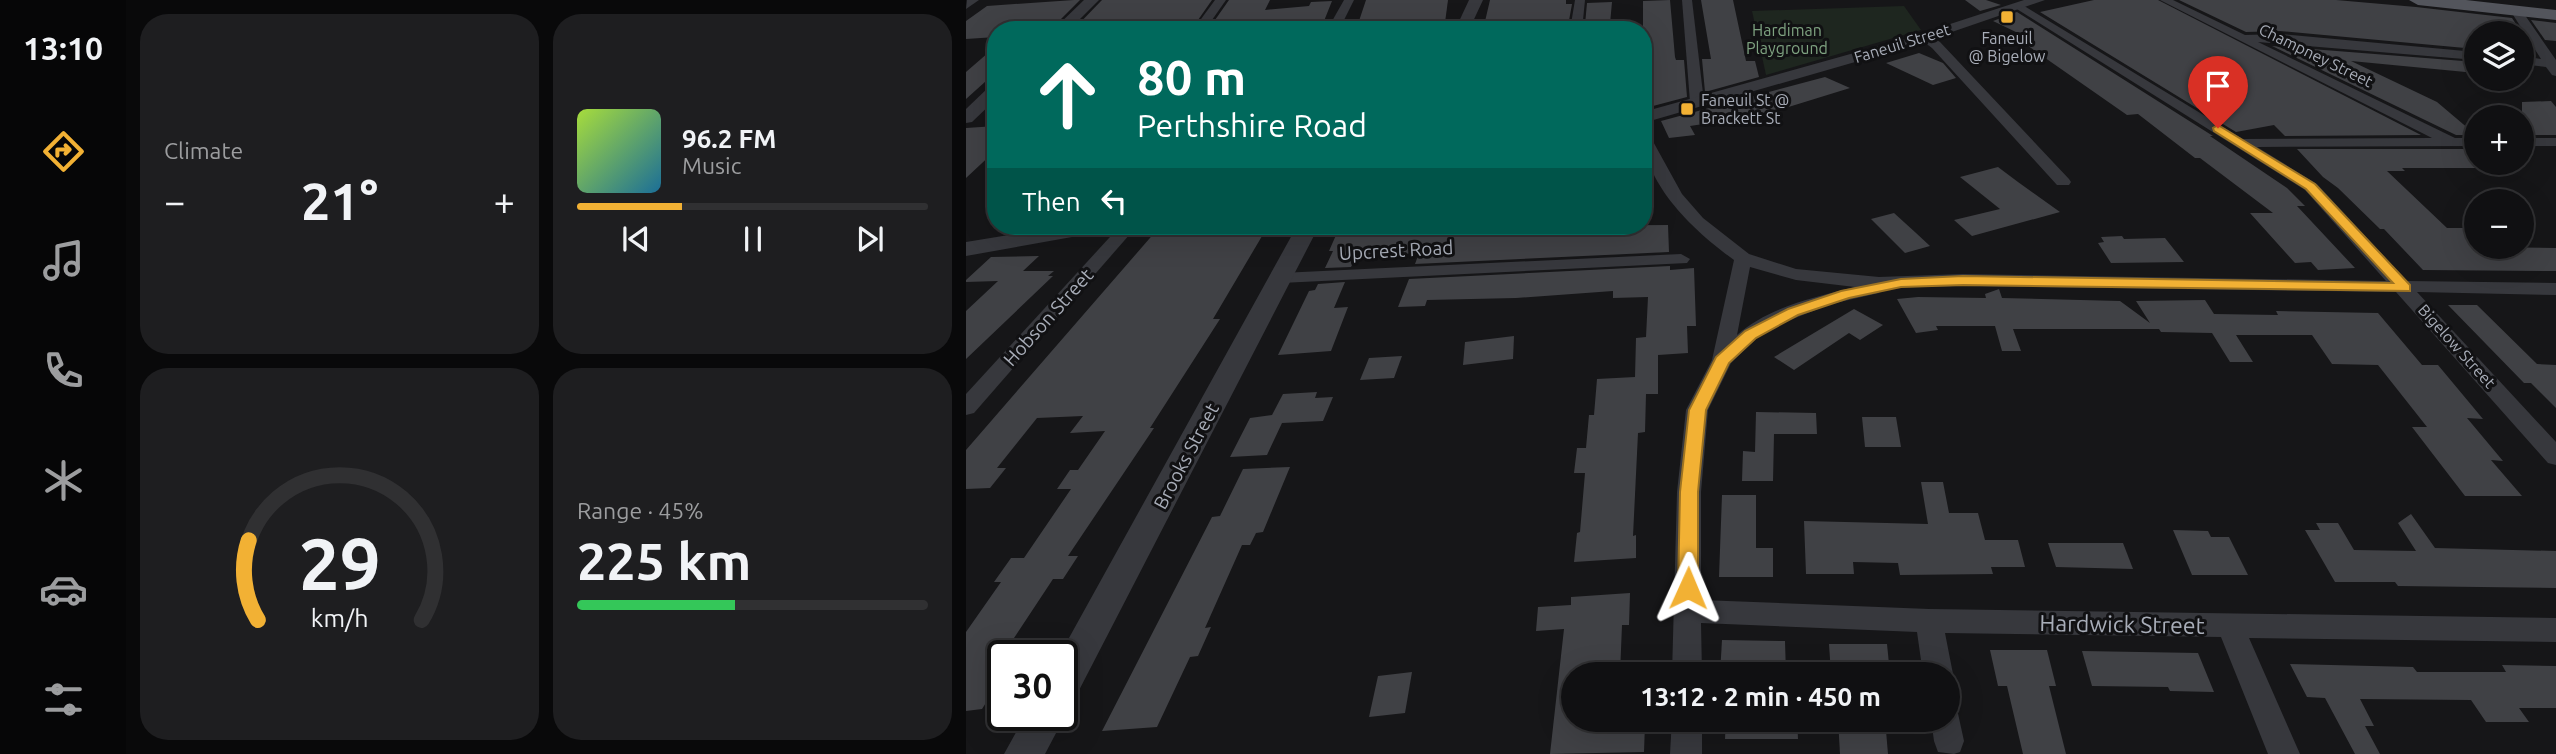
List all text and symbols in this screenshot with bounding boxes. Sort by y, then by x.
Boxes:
marker: Faneuil @ Bigelow [1999,9,2015,25]
street label: Faneuil Street [1852,20,1953,66]
street label: Champney Street [2256,20,2376,91]
park label: Hardiman Playground [1746,21,1828,57]
map controls [2464,21,2534,259]
button: layers [2464,21,2534,91]
place label: Faneuil @ Bigelow [1969,29,2046,65]
text: 13:10 [23,30,103,66]
icon: ahead [1022,49,1113,140]
text: 80 m [1137,49,1246,104]
pin [2188,56,2248,128]
icon: arrive [2199,67,2237,105]
place label: Faneuil St @ Brackett St [1701,91,1789,127]
marker: Faneuil St @ Brackett St [1679,101,1695,117]
button: + [2464,105,2534,175]
text: Perthshire Road [1137,107,1367,143]
text: 96.2 FM [682,124,776,153]
icon: directions [39,127,88,176]
text: Climate [164,138,243,163]
text: Music [682,153,741,178]
text: 21° [301,172,378,230]
text: − [164,180,185,222]
text: + [494,180,515,222]
icon: left [1095,182,1133,220]
text: Then [1022,187,1081,216]
button: − [2464,189,2534,259]
icon: previous [617,220,655,258]
icon: pause [734,220,772,258]
icon: next [851,220,889,258]
icon: music [39,236,88,285]
street label: Upcrest Road [1338,236,1454,264]
street label: Hobson Street [999,264,1098,370]
street label: Bigelow Street [2415,300,2500,392]
icon: phone [39,346,88,395]
street label: Brooks Street [1149,399,1223,513]
icon: climate [39,456,88,505]
text: Range · 45% [577,498,704,523]
text: 29 [298,522,381,604]
text: 225 km [577,532,751,590]
position arrow [1651,551,1725,625]
icon: car [39,565,88,614]
text: km/h [311,604,368,632]
street label: Hardwick Street [2039,610,2205,638]
speed limit sign: 30 [987,640,1078,731]
icon: filters [39,675,88,724]
text: 13:12 · 2 min · 450 m [1640,682,1881,711]

